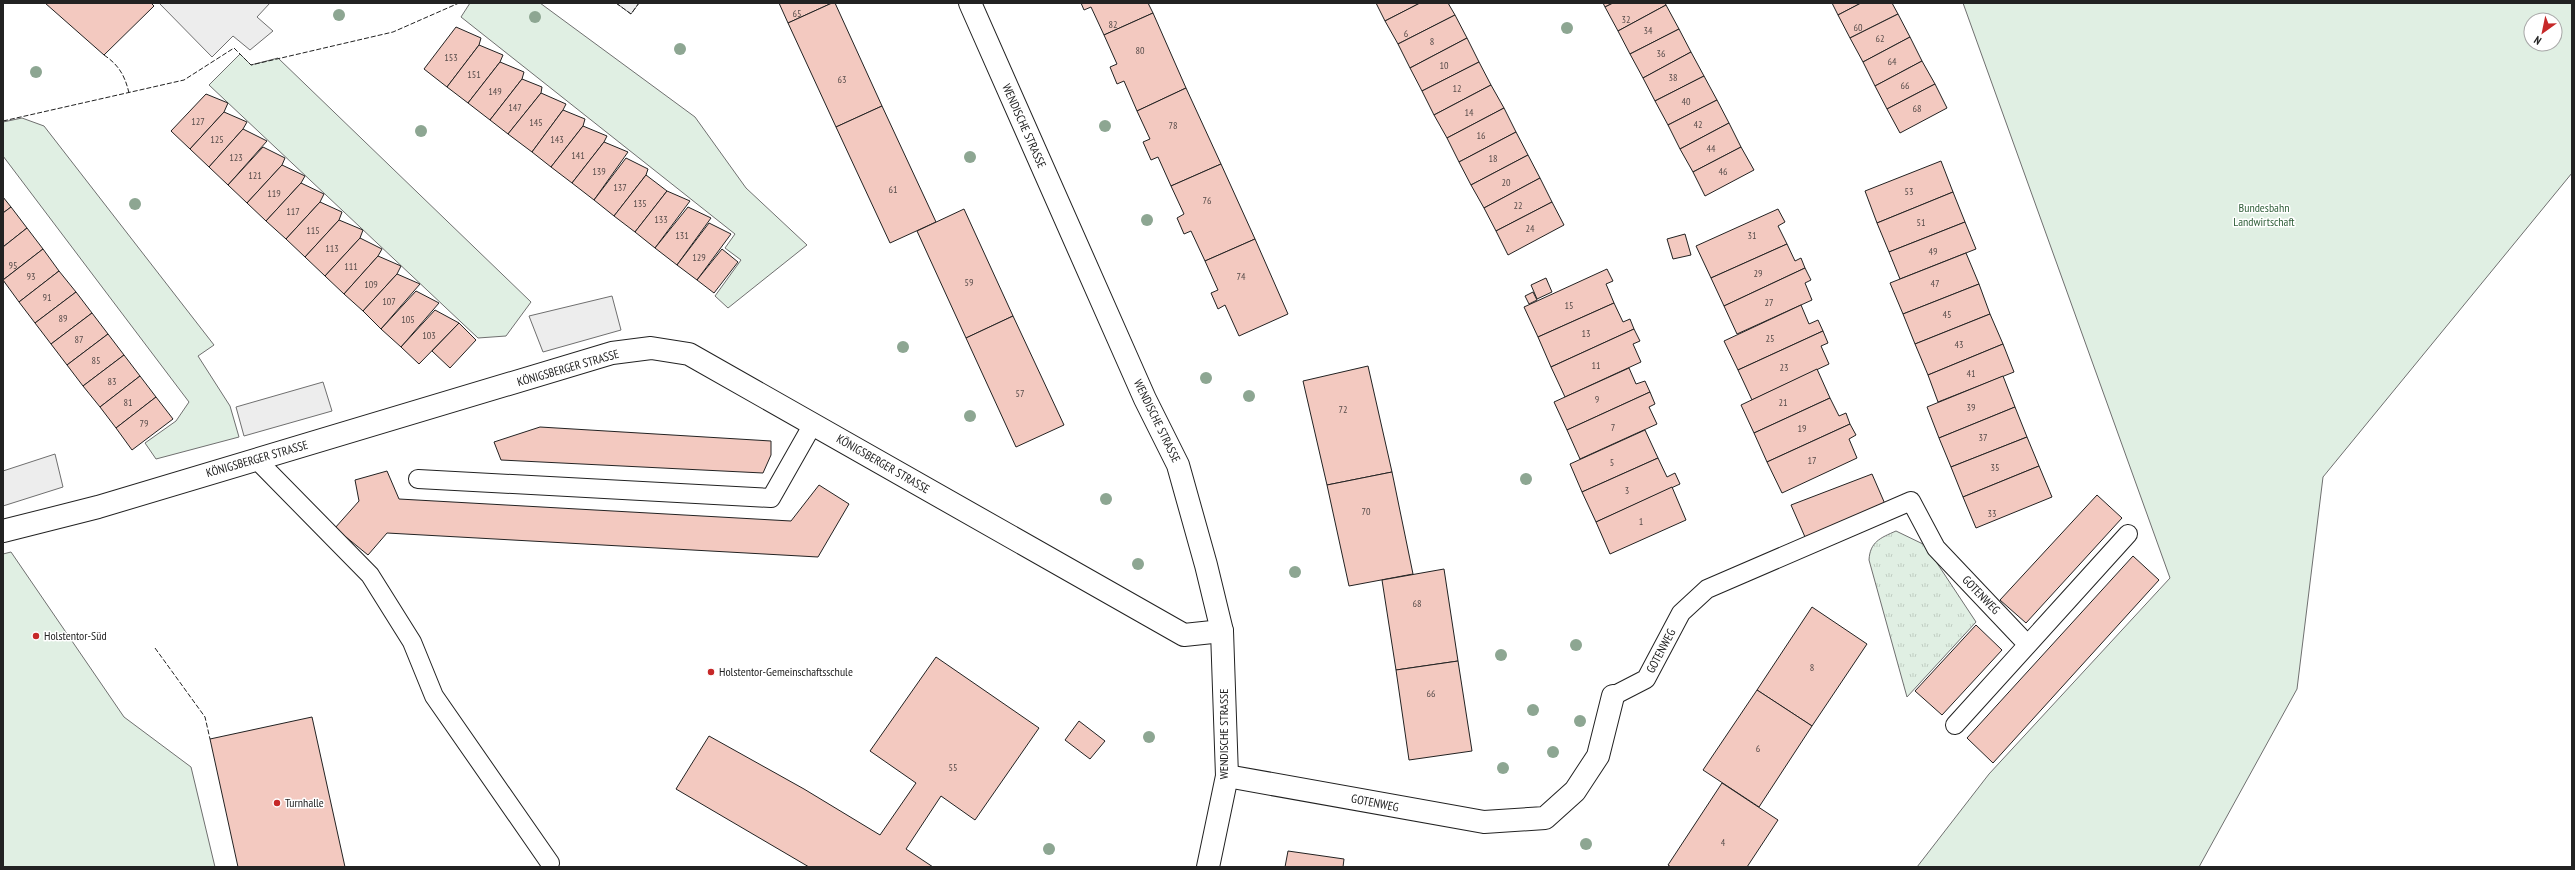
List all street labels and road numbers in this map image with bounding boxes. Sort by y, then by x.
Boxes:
street label: WENDISCHE STRASSE [999,81,1050,170]
street label: KÖNIGSBERGER STRASSE [515,346,621,389]
street label: WENDISCHE STRASSE [1131,377,1184,465]
street label: KÖNIGSBERGER STRASSE [834,431,933,496]
street label: KÖNIGSBERGER STRASSE [204,437,310,480]
street label: GOTENWEG [1959,572,2004,617]
street label: GOTENWEG [1643,626,1679,676]
street label: WENDISCHE STRASSE [1216,689,1231,779]
street label: GOTENWEG [1350,791,1400,814]

